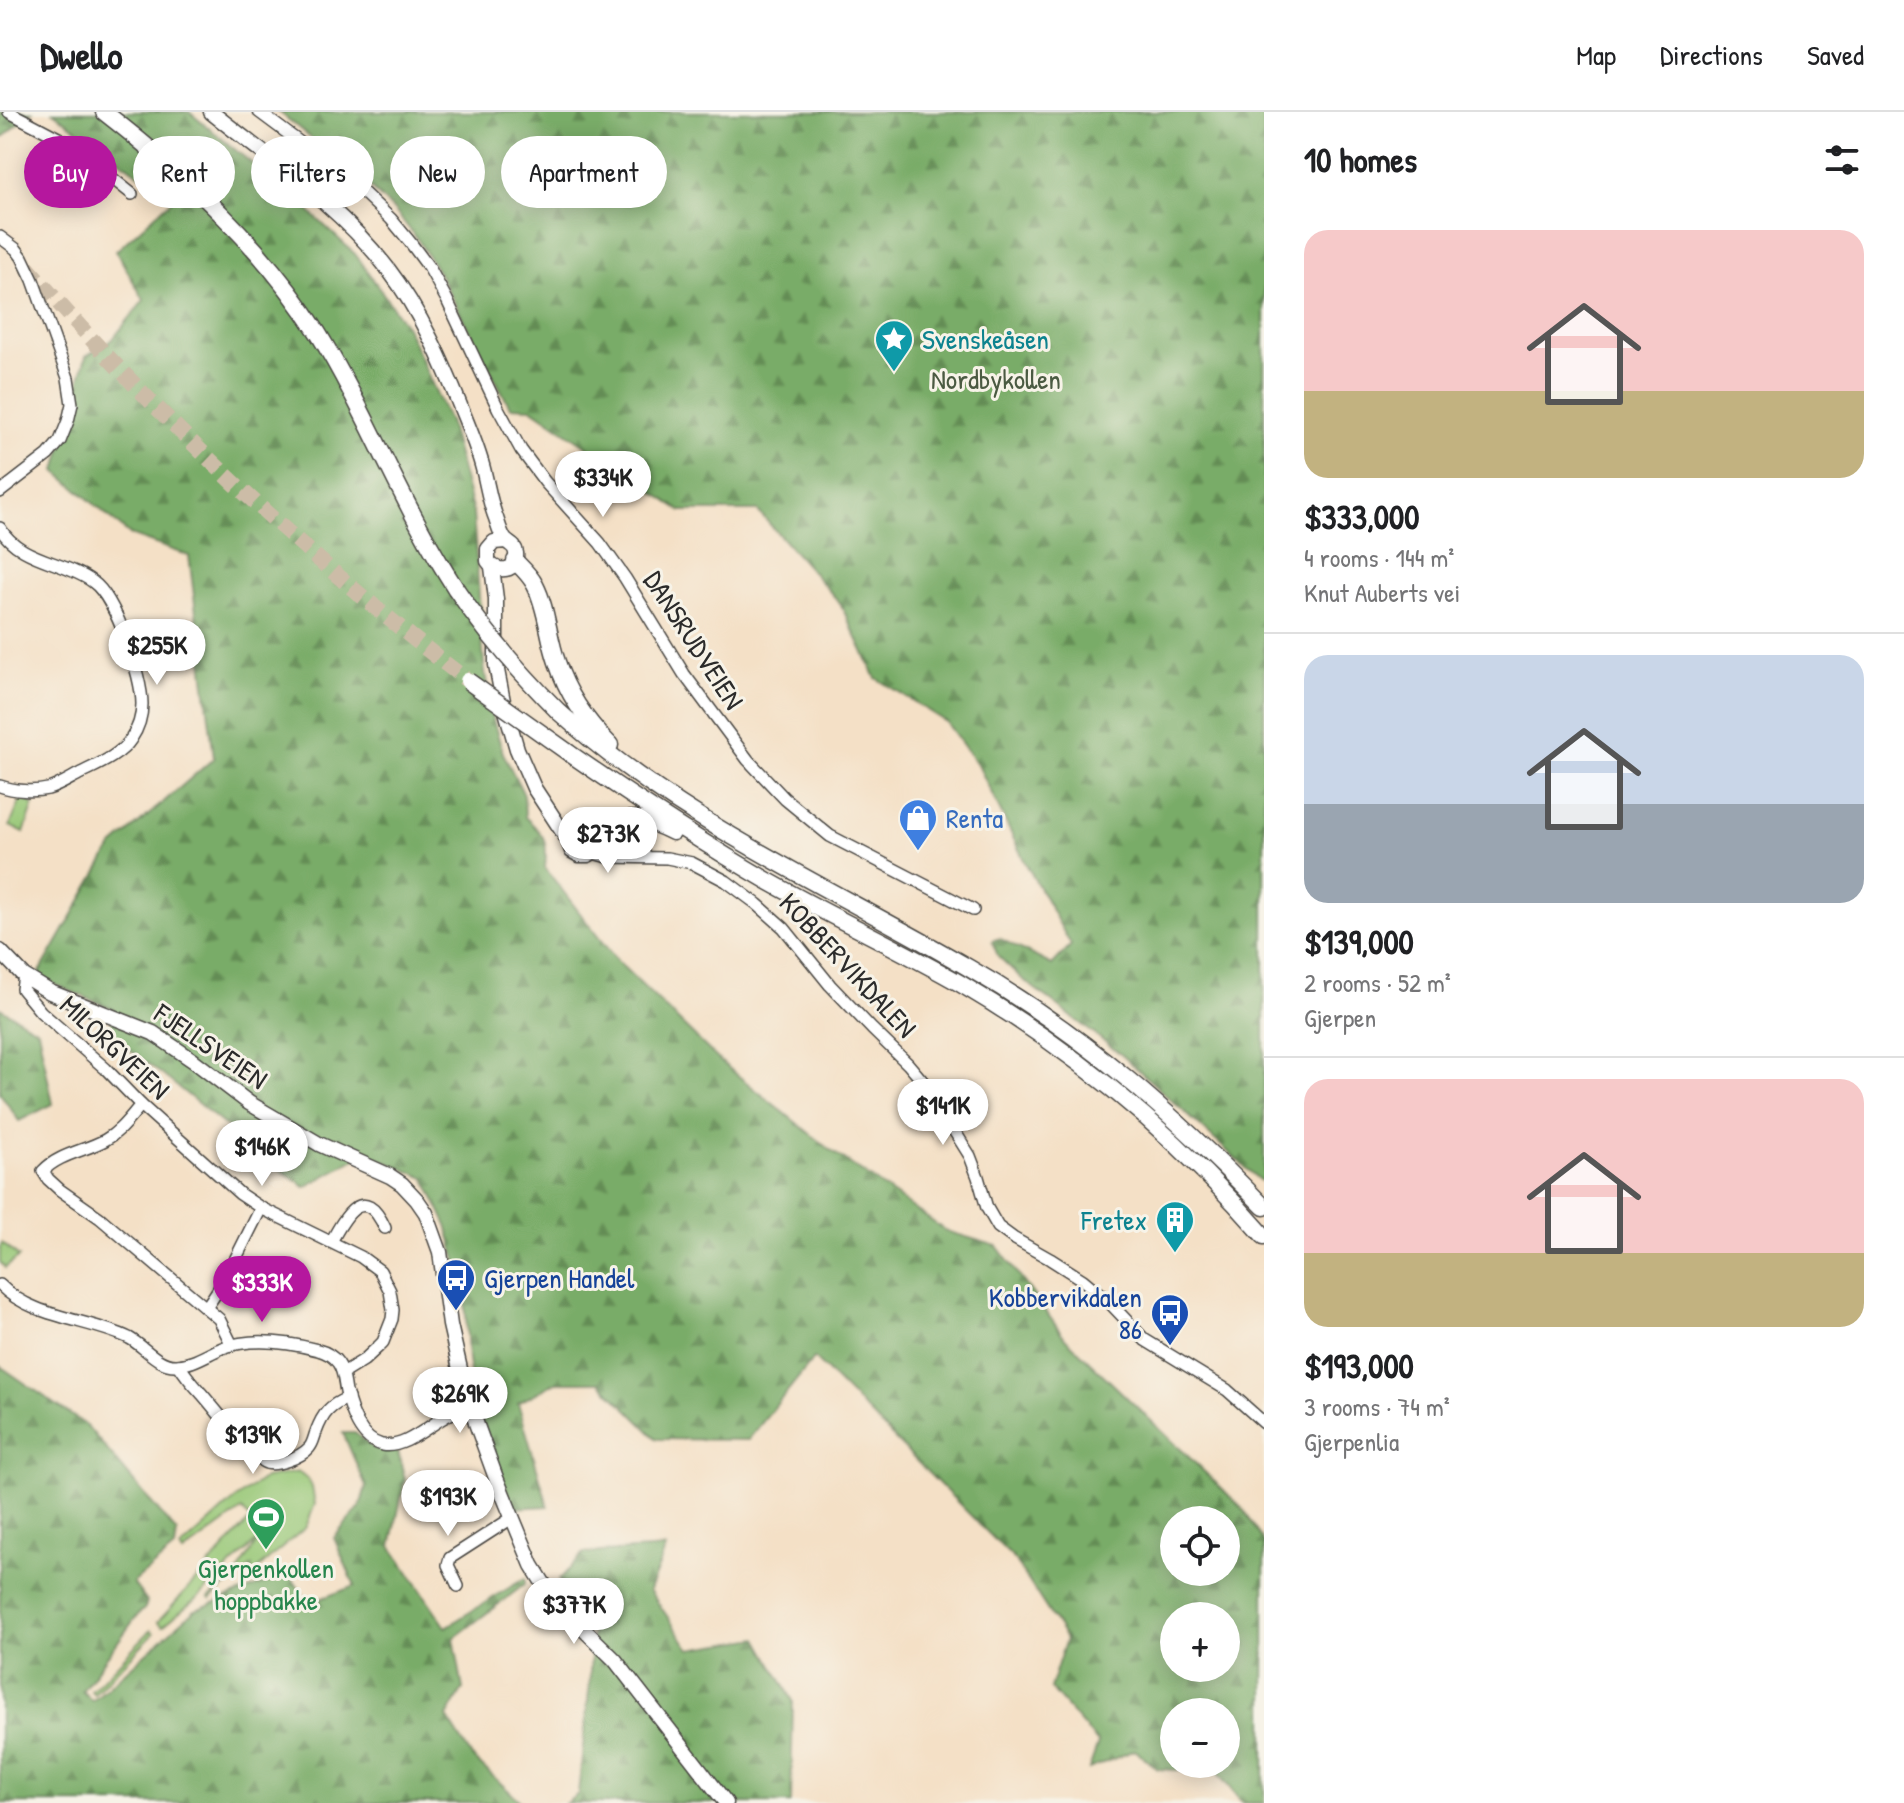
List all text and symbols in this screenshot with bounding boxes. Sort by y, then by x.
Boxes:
text: Dwello [40,29,122,81]
text: Map [1576,36,1616,74]
text: Directions [1660,36,1763,74]
text: Saved [1807,36,1864,74]
chip: Buy [24,136,117,208]
chip: Rent [133,136,235,208]
chip: Filters [251,136,374,208]
chip: New [390,136,485,208]
chip: Apartment [501,136,667,208]
text: 10 homes [1304,137,1417,183]
icon: filters [1820,138,1864,182]
icon: home [1512,282,1656,426]
place icon: Svenskeåsen [873,318,915,373]
place label: Svenskeåsen [922,320,1049,358]
park label: Nordbykollen [931,360,1061,398]
pin: $334K [547,451,659,519]
text: $334K [573,459,633,494]
text: $333,000 [1304,494,1420,540]
text: 4 rooms · 144 m² [1304,540,1454,575]
street label: DANSRUDVEIEN [635,563,753,717]
text: Knut Auberts vei [1304,575,1460,610]
pin: $255K [101,619,213,687]
text: $255K [127,627,187,662]
icon: home [1512,707,1656,851]
shop icon: Renta [897,797,939,852]
place label: Renta [946,799,1003,837]
pin: $273K [552,807,664,875]
text: $273K [576,815,640,850]
street label: KOBBERVIKDALEN [771,884,925,1046]
text: $139,000 [1304,919,1414,965]
text: 2 rooms · 52 m² [1304,965,1451,1000]
street label: MILORGVEIEN [52,986,178,1108]
street label: FJELLSVEIEN [146,994,275,1098]
text: Gjerpen [1304,1000,1376,1035]
pin: $141K [887,1079,999,1147]
text: $141K [915,1087,971,1122]
pin: $146K [206,1120,318,1188]
text: $146K [234,1128,290,1163]
icon: home [1512,1131,1656,1275]
building icon: Fretex [1154,1199,1196,1254]
place label: Fretex [1080,1201,1147,1239]
pin: $333K [206,1256,318,1324]
bus stop icon: Gjerpen Handel [435,1257,477,1312]
place label: Gjerpen Handel [484,1259,635,1297]
text: $333K [231,1264,293,1299]
place label: Kobbervikdalen 86 [989,1278,1142,1348]
bus stop icon: Kobbervikdalen 86 [1149,1292,1191,1347]
text: $193,000 [1304,1343,1414,1389]
pin: $269K [404,1367,516,1435]
text: $269K [431,1375,489,1410]
text: 3 rooms · 74 m² [1304,1389,1450,1424]
pin: $139K [197,1408,309,1476]
text: $139K [224,1416,282,1451]
text: Gjerpenlia [1304,1424,1399,1459]
pin: $193K [392,1470,504,1538]
text: $193K [419,1478,477,1513]
sports icon: Gjerpenkollen hoppbakke [245,1496,287,1551]
map controls [1160,1506,1240,1778]
button: locate [1160,1506,1240,1586]
place label: Gjerpenkollen hoppbakke [198,1549,334,1619]
pin: $377K [518,1578,630,1646]
text: $377K [542,1586,606,1621]
button: + [1160,1602,1240,1682]
button: − [1160,1698,1240,1778]

